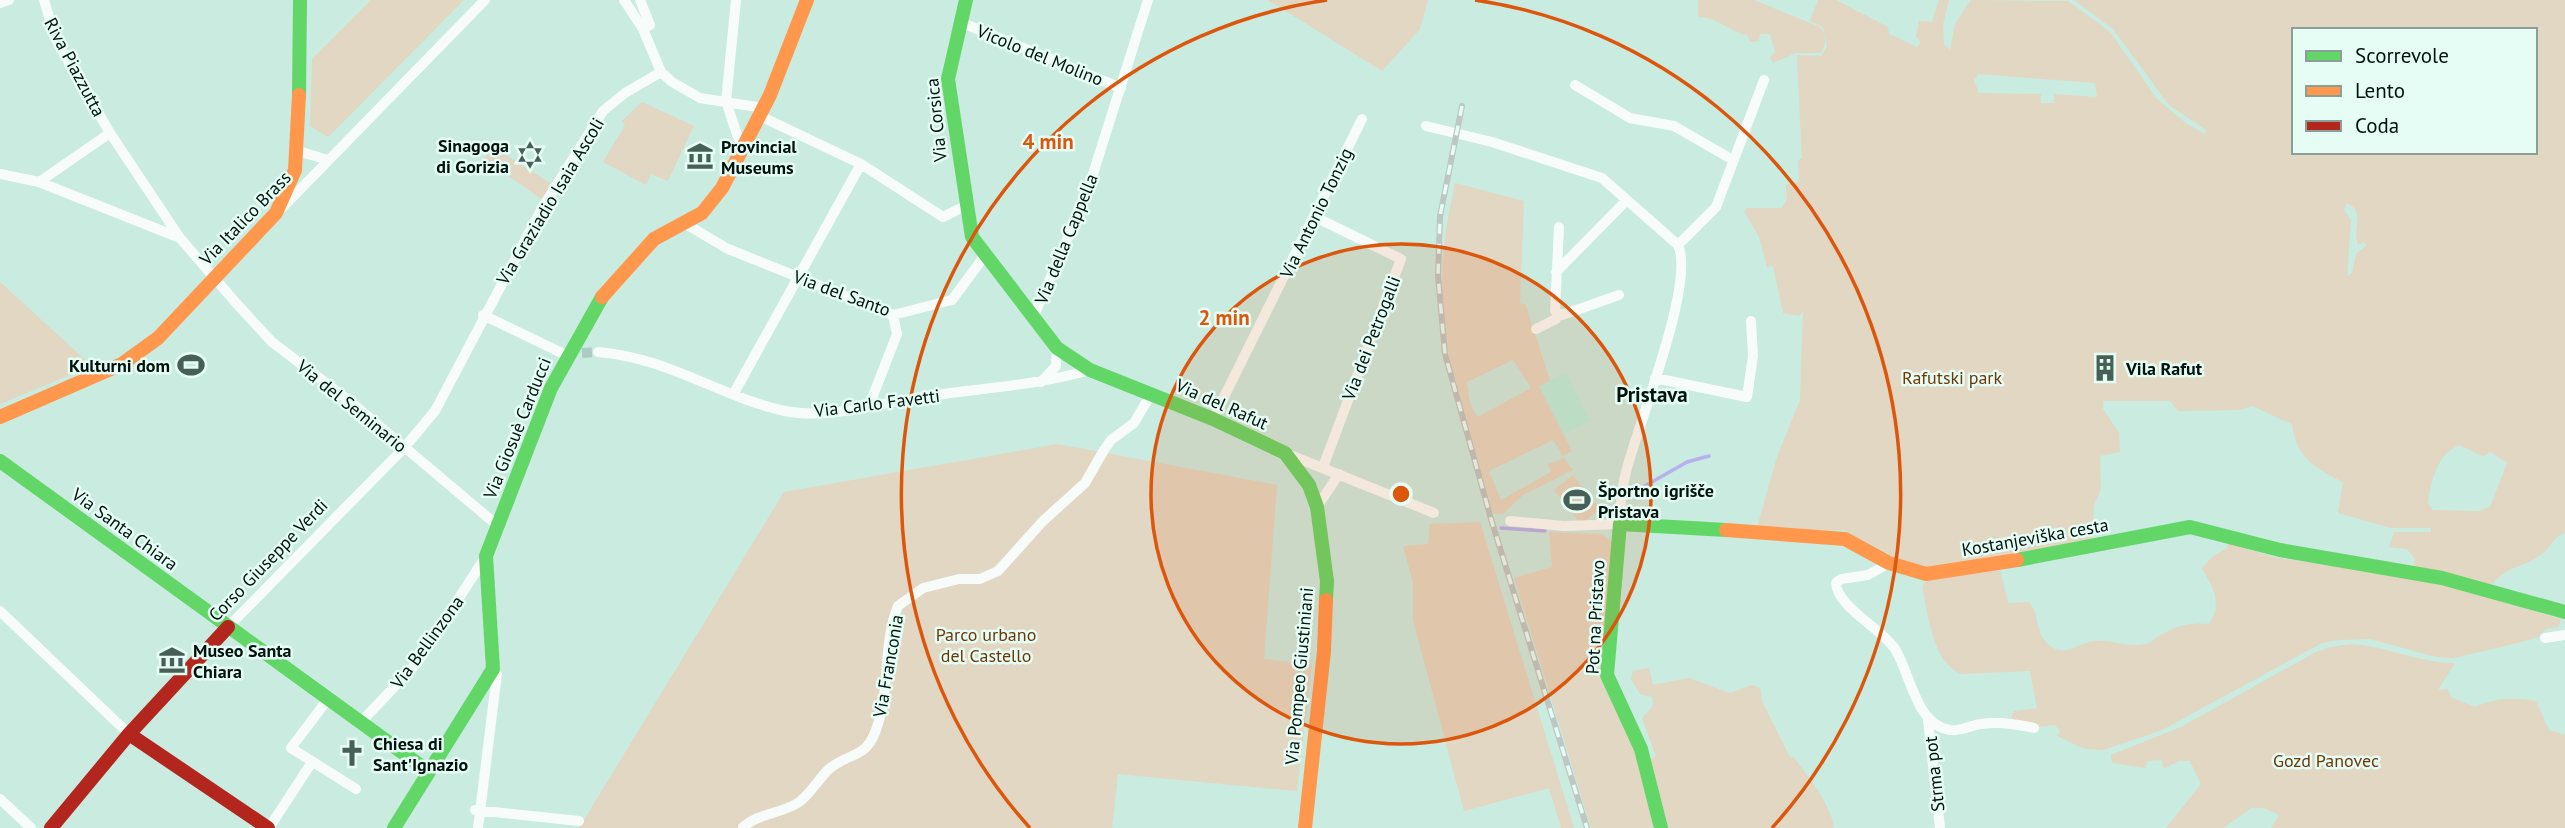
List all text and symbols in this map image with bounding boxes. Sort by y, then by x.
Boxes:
street label: Riva Piazzutta [39,14,111,120]
street label: Vicolo del Molino [972,19,1107,91]
legend [2292,28,2537,154]
text: Scorrevole [2355,42,2449,69]
street label: Via Corsica [920,77,952,164]
text: Lento [2355,77,2405,104]
text: Coda [2355,112,2399,139]
street label: Via Graziadio Isaia Ascoli [490,113,609,290]
text: 4 min [1022,128,1074,155]
place label: Sinagoga di Gorizia [436,134,509,178]
place label: Provincial Museums [721,135,797,179]
synagogue icon: Sinagoga di Gorizia [515,140,545,170]
museum icon: Provincial Museums [685,141,715,171]
street label: Via Antonio Tonzig [1274,144,1358,283]
street label: Via Italico Brass [194,166,296,271]
street label: Via della Cappella [1029,170,1103,309]
street label: Via del Santo [789,264,894,321]
street label: Via dei Petrogalli [1336,272,1405,404]
text: 2 min [1198,304,1250,331]
sports icon: Kulturni dom [176,350,206,380]
building icon: Vila Rafut [2090,353,2120,383]
place label: Kulturni dom [69,354,170,377]
street label: Via del Seminario [291,354,412,457]
street label: Via Giosuè Carducci [478,354,556,503]
place label: Vila Rafut [2125,357,2203,380]
park label: Rafutski park [1902,366,2002,389]
street label: Via del Rafut [1171,373,1272,435]
district label: Pristava [1616,381,1688,408]
street label: Via Carlo Favetti [812,384,941,422]
place label: Športno igrišče Pristava [1598,479,1714,523]
street label: Via Santa Chiara [67,482,183,575]
centre of rings [1389,482,1413,506]
sports icon: Športno igrišče Pristava [1562,485,1592,515]
street label: Corso Giuseppe Verdi [204,494,332,626]
street label: Kostanjeviška cesta [1960,513,2110,561]
street label: Pot na Pristavo [1581,559,1609,675]
street label: Via Pompeo Giustiniani [1280,586,1318,767]
street label: Via Bellinzona [385,591,469,694]
street label: Via Franconia [867,613,908,720]
park label: Parco urbano del Castello [936,623,1036,667]
place label: Museo Santa Chiara [193,639,292,683]
museum icon: Museo Santa Chiara [157,645,187,675]
place label: Chiesa di Sant'Ignazio [373,732,469,776]
street label: Strma pot [1919,735,1949,813]
church icon: Chiesa di Sant'Ignazio [337,738,367,768]
park label: Gozd Panovec [2273,749,2379,772]

